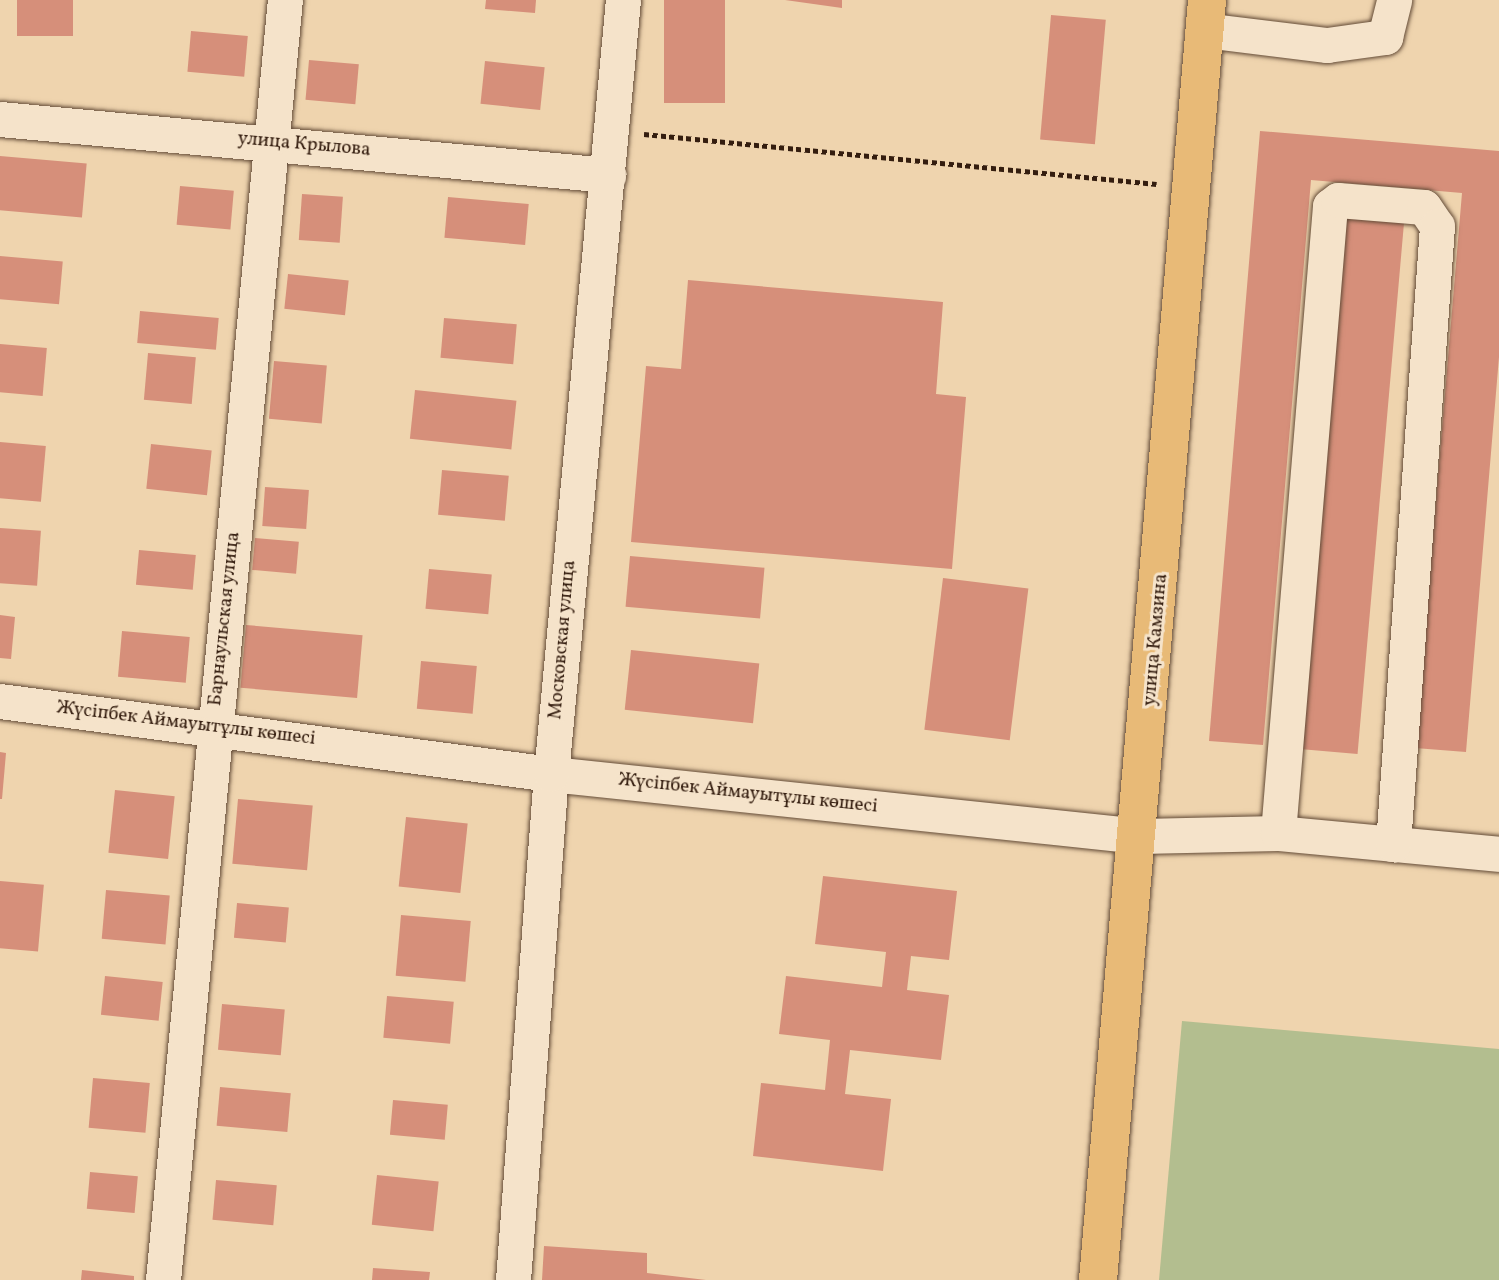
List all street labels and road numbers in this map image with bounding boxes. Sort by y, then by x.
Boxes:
street label: улица Крылова [237,128,371,162]
street label: Барнаульская улица [204,531,246,707]
street label: Московская улица [545,559,581,721]
street label: улица Камзина [1139,573,1173,707]
street label: Жүсіпбек Аймауытұлы көшесі [55,697,317,751]
street label: Жүсіпбек Аймауытұлы көшесі [617,769,879,819]

